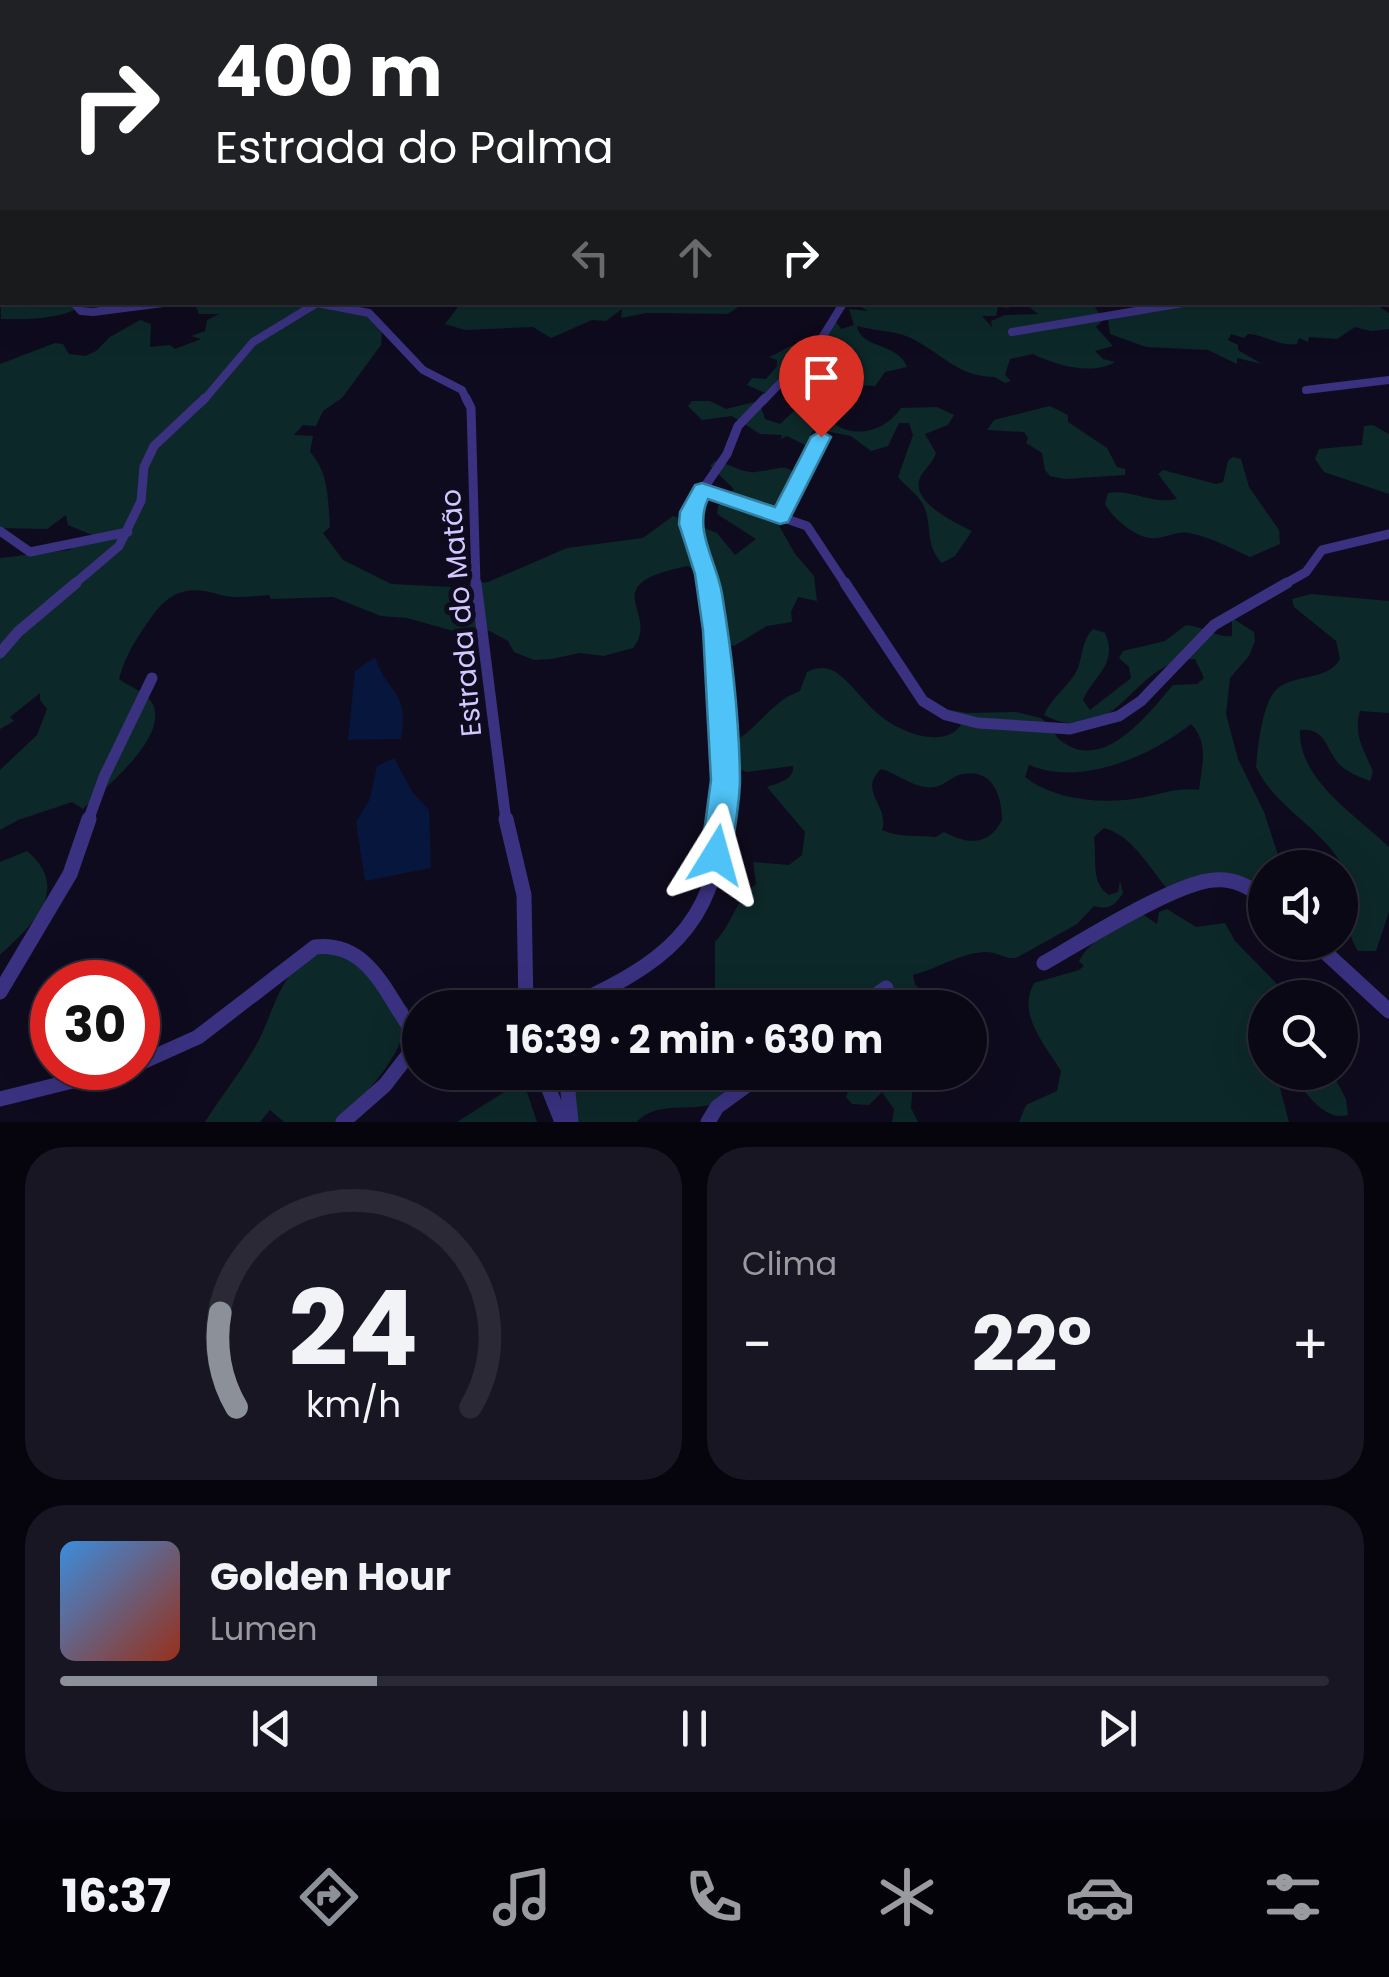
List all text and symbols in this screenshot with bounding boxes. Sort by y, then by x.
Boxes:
text: 400 m [215,22,443,121]
icon: right [50,40,180,170]
text: Estrada do Palma [215,116,614,179]
icon: left [563,230,618,285]
icon: ahead [668,230,723,285]
icon: right [773,230,828,285]
pin [779,335,864,438]
icon: arrive [794,350,849,405]
street label: Estrada do Matão [431,488,491,738]
position arrow [664,803,768,907]
map controls [1248,850,1358,1090]
button: sound [1248,850,1358,960]
speed limit sign: 30 [30,960,160,1090]
button: search [1248,980,1358,1090]
text: 16:39 · 2 min · 630 m [506,1013,883,1066]
text: Clima [742,1241,837,1286]
text: 24 [289,1256,418,1401]
text: 22° [972,1292,1092,1397]
text: − [742,1306,772,1383]
text: + [1291,1306,1329,1383]
text: km/h [306,1379,401,1430]
text: Golden Hour [210,1550,451,1603]
text: Lumen [210,1606,318,1651]
icon: previous [244,1701,299,1756]
icon: pause [667,1701,722,1756]
icon: next [1090,1701,1145,1756]
icon: directions [294,1862,364,1932]
icon: music [487,1862,557,1932]
icon: phone [679,1862,749,1932]
icon: climate [872,1862,942,1932]
icon: car [1065,1862,1135,1932]
icon: filters [1258,1862,1328,1932]
text: 16:37 [61,1865,171,1928]

